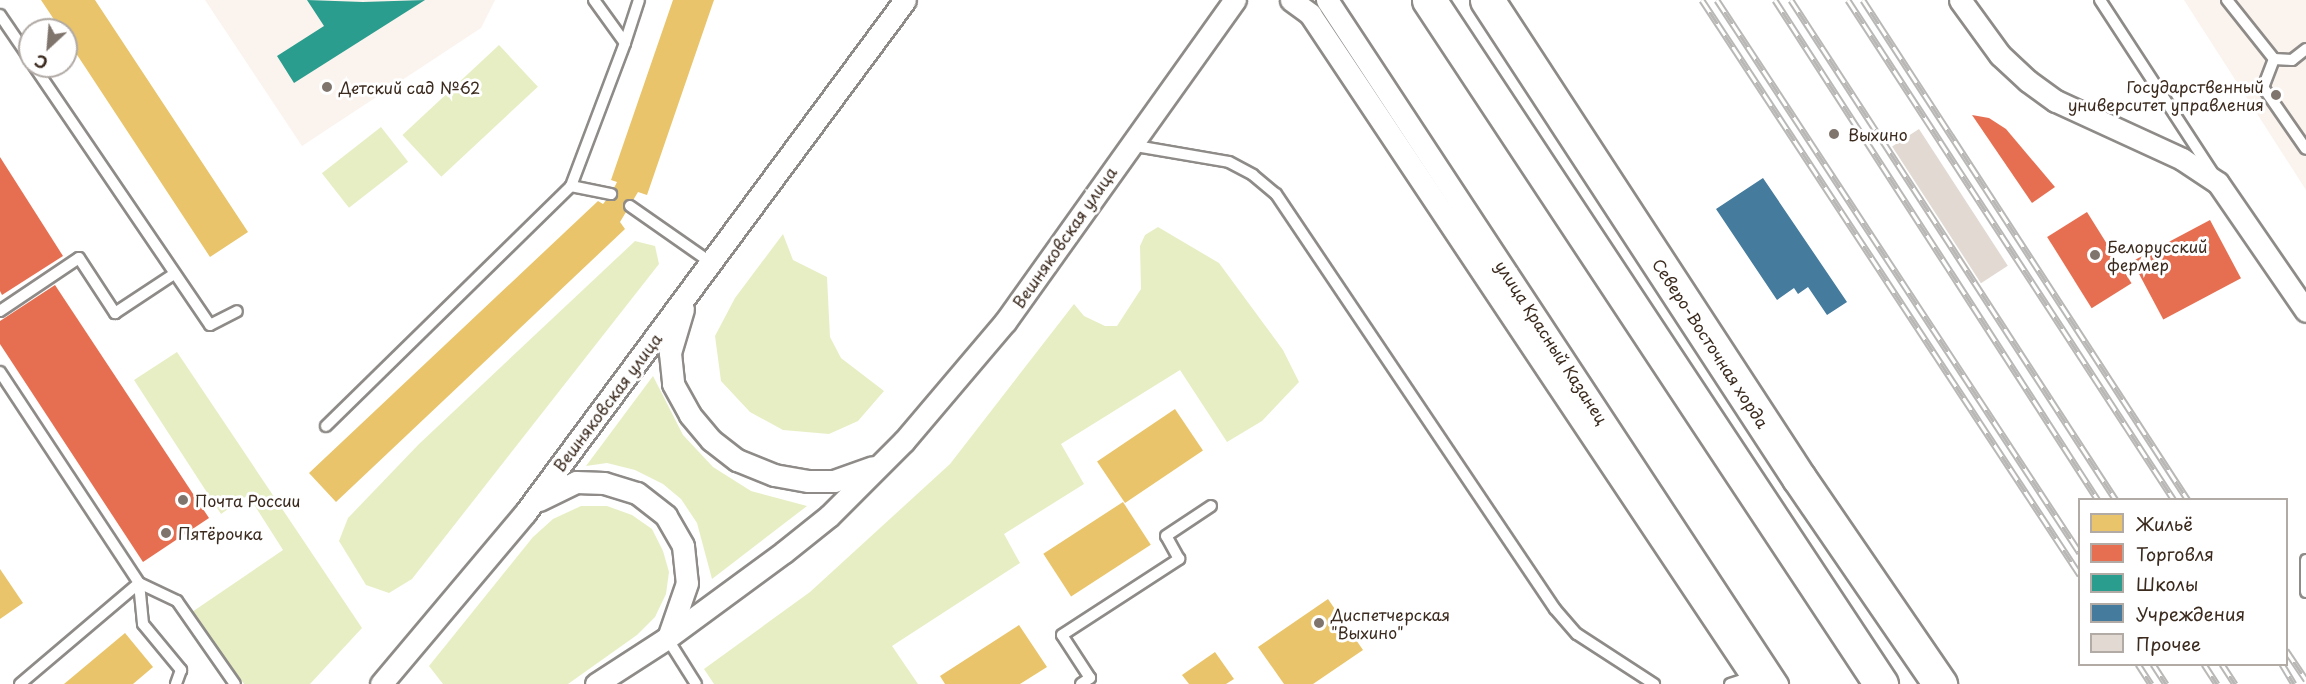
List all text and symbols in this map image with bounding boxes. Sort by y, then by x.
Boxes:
north arrow [18,18,78,78]
text: С [30,49,52,76]
place label: Государственный университет управления [2067,76,2264,114]
place label: Детский сад №62 [339,77,482,97]
marker: Детский сад №62 [320,80,334,94]
marker: Государственный университет управления [2269,88,2283,102]
place label: Выхино [1848,124,1908,144]
marker: Выхино [1825,125,1843,143]
street label: Вешняковская улица [1008,162,1120,312]
place label: Белорусский фермер [2107,236,2207,274]
marker: Белорусский фермер [2088,248,2102,262]
street label: Северо-Восточная хорда [1649,255,1773,431]
street label: улица Красный Казанец [1491,256,1613,428]
street label: Вешняковская улица [548,329,666,475]
place label: Почта России [195,490,301,510]
marker: Почта России [176,493,190,507]
legend [2078,498,2288,666]
text: Жильё [2136,510,2193,537]
place label: Пятёрочка [178,523,263,543]
marker: Пятёрочка [159,526,173,540]
text: Торговля [2136,540,2214,567]
text: Школы [2136,570,2199,597]
text: Учреждения [2136,600,2245,627]
place label: Диспетчерская "Выхино" [1331,604,1450,642]
marker: Диспетчерская "Выхино" [1312,616,1326,630]
text: Прочее [2136,630,2201,657]

